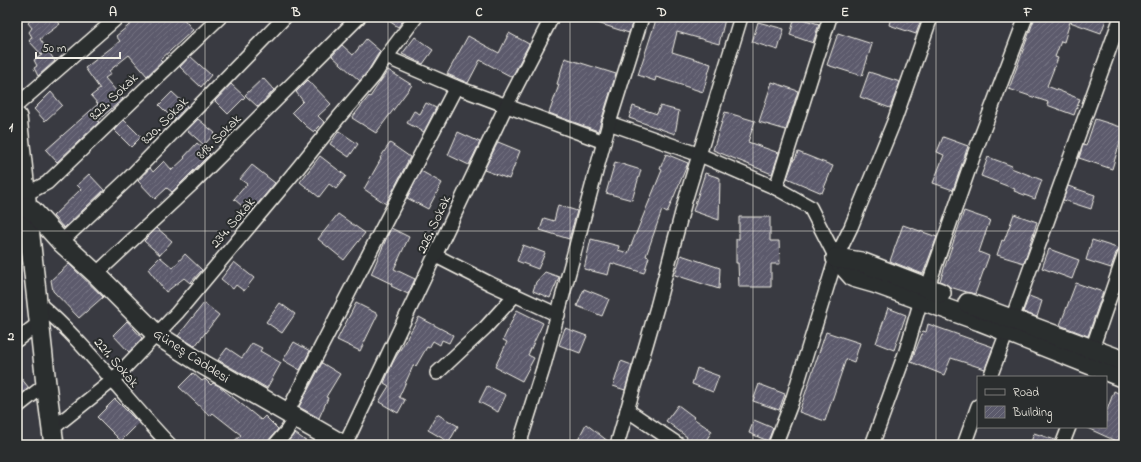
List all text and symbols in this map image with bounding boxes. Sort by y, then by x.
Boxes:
text: A [109,3,117,22]
text: B [291,3,301,22]
text: C [475,3,483,22]
text: D [656,3,667,22]
text: E [841,3,849,22]
text: F [1023,3,1033,22]
scale bar [36,34,120,60]
text: 50 m [42,40,66,58]
street label: 822. Sokak [85,68,144,126]
street label: 820. Sokak [136,92,194,150]
street label: 818. Sokak [191,109,247,165]
text: 1 [9,118,14,137]
street label: 226. Sokak [412,191,457,257]
street label: 234. Sokak [206,192,261,253]
street label: Güneş Caddesi [149,324,234,389]
text: 2 [7,327,15,346]
street label: 221. Sokak [88,333,144,393]
legend [977,376,1107,428]
text: Road [1013,384,1039,402]
text: Building [1012,404,1052,423]

